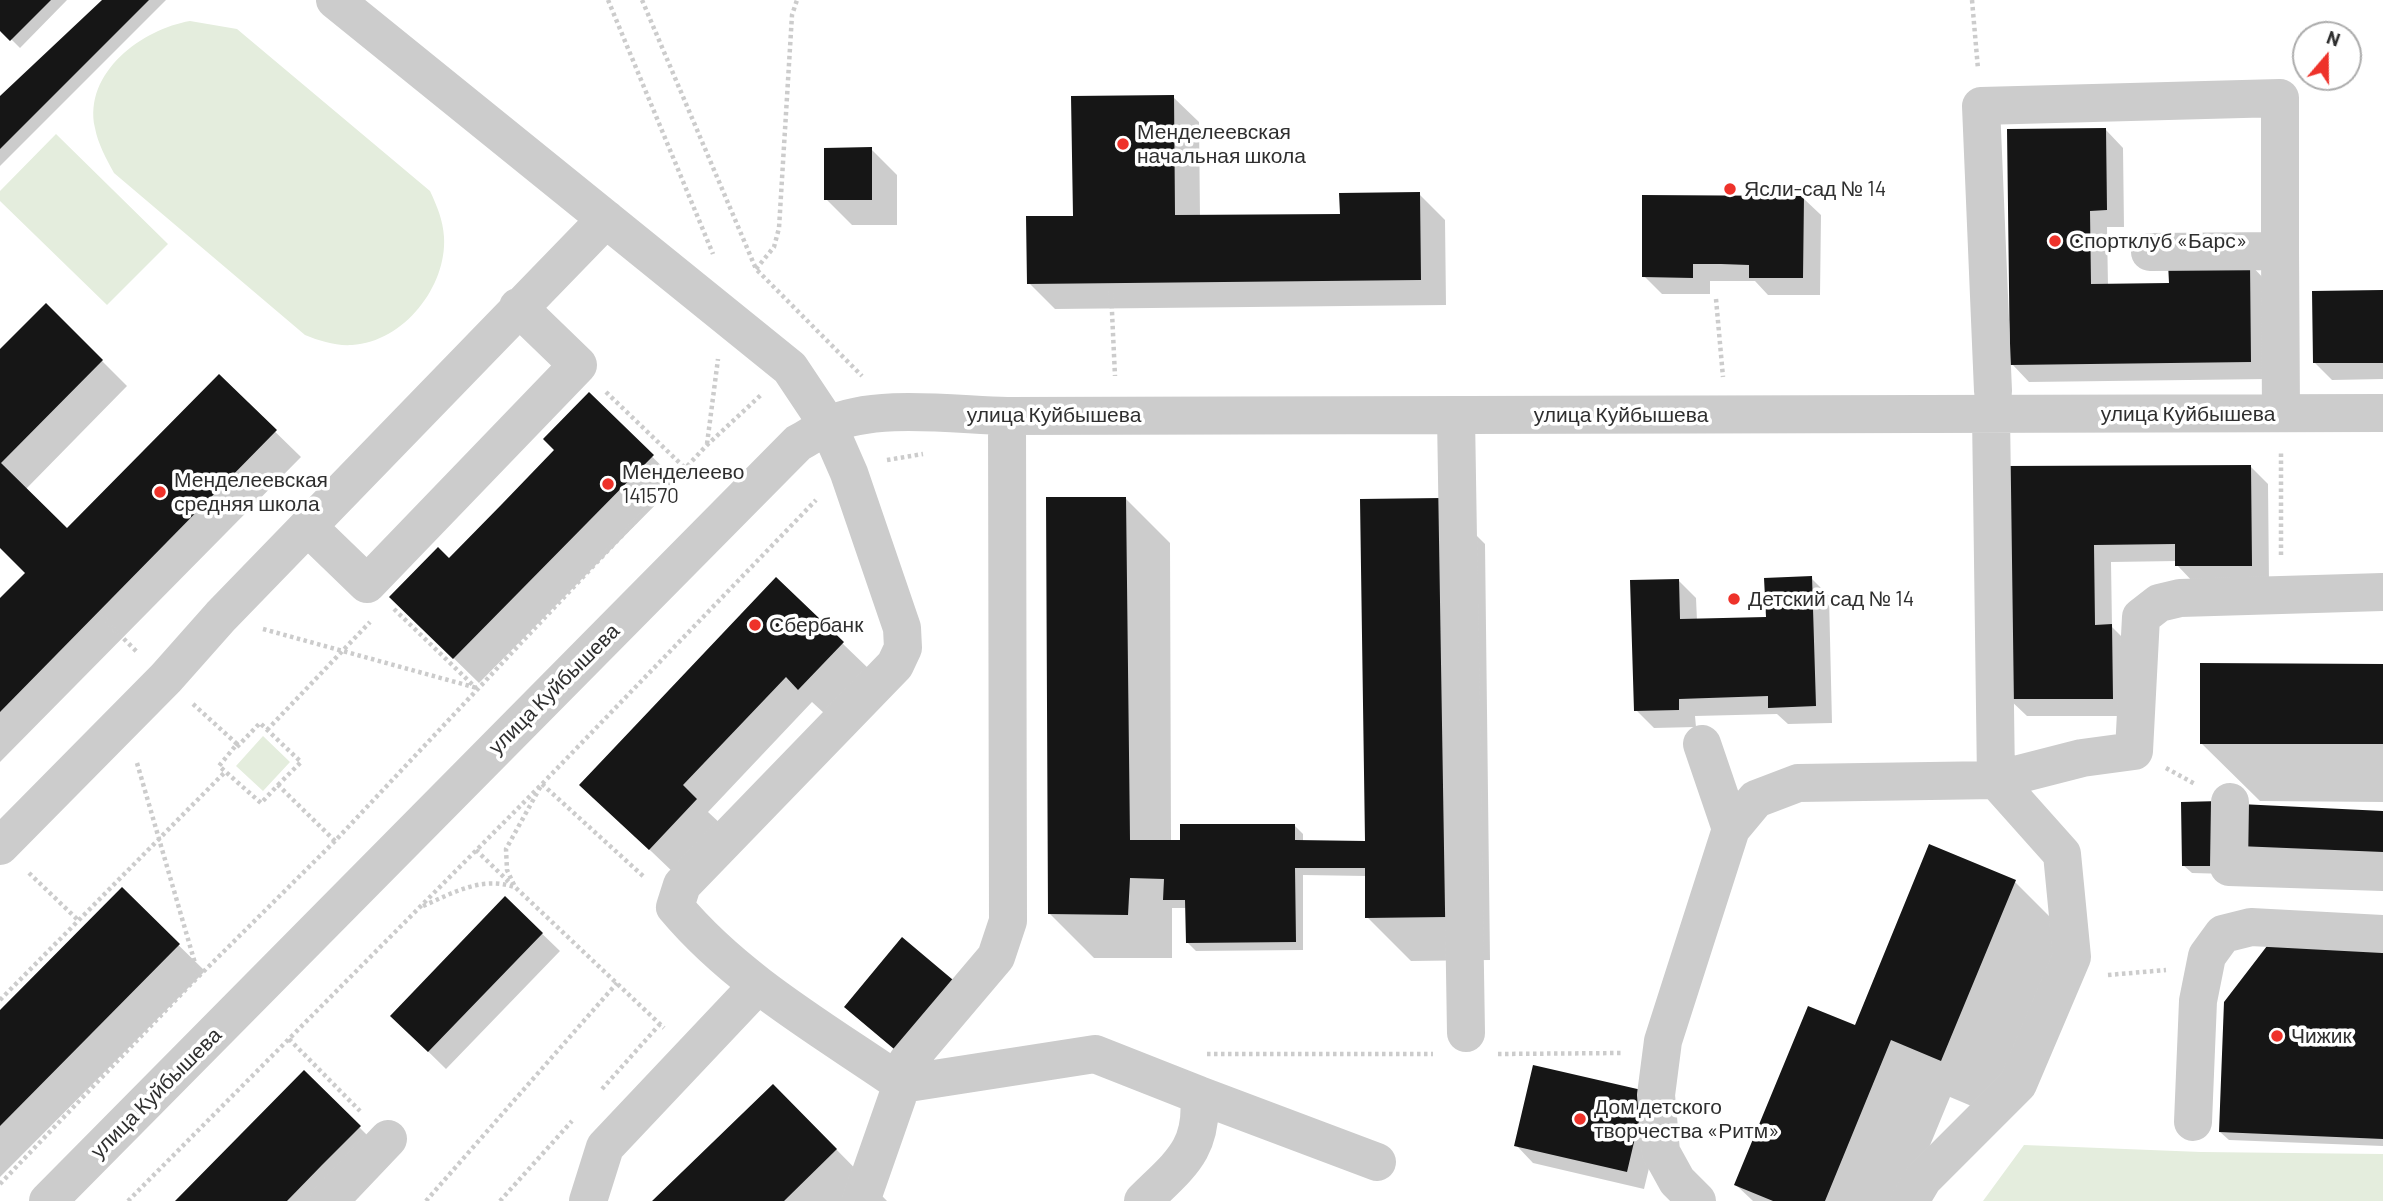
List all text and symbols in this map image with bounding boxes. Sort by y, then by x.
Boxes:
north arrow [2292,21,2362,91]
text: N [2324,25,2344,51]
place label: Менделеевская начальная школа [1137,119,1306,169]
marker: Менделеевская начальная школа [1115,136,1131,152]
place label: Ясли-сад № 14 [1744,176,1886,202]
marker: Ясли-сад № 14 [1722,181,1738,197]
place label: Спортклуб «Барс» [2069,228,2247,254]
marker: Спортклуб «Барс» [2047,233,2063,249]
street label: улица Куйбышева [2101,401,2275,427]
street label: улица Куйбышева [967,402,1141,428]
street label: улица Куйбышева [1534,402,1708,428]
place label: Менделеево 141570 [622,459,744,509]
place label: Менделеевская средняя школа [174,467,328,517]
marker: Менделеево 141570 [600,476,616,492]
marker: Менделеевская средняя школа [152,484,168,500]
place label: Детский сад № 14 [1748,586,1914,612]
marker: Детский сад № 14 [1726,591,1742,607]
place label: Сбербанк [769,612,863,638]
marker: Сбербанк [747,617,763,633]
street label: улица Куйбышева [483,618,625,760]
street label: улица Куйбышева [85,1022,227,1164]
place label: Чижик [2291,1023,2352,1049]
marker: Чижик [2269,1028,2285,1044]
place label: Дом детского творчества «Ритм» [1594,1094,1779,1144]
marker: Дом детского творчества «Ритм» [1572,1111,1588,1127]

